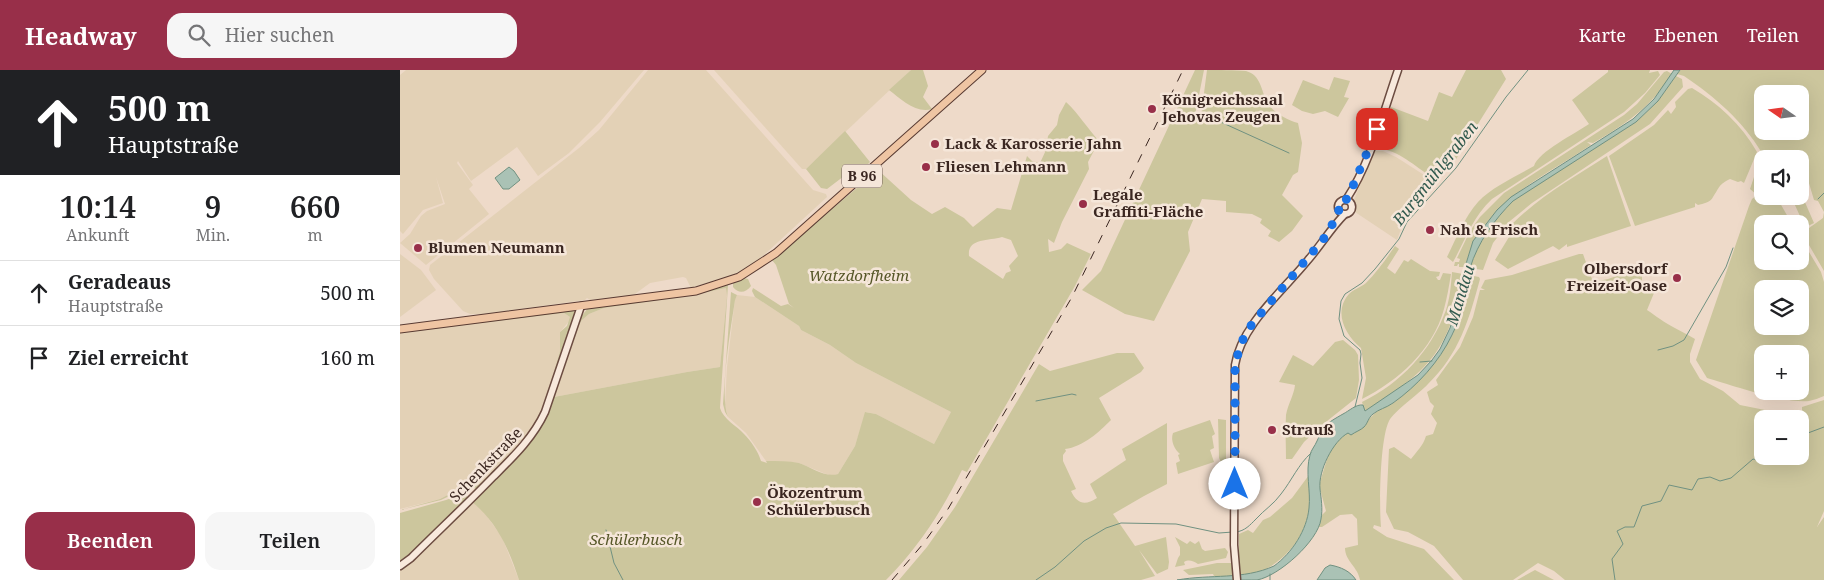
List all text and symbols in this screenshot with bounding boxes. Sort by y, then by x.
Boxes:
search box [167,13,517,58]
text: Headway [25,19,137,52]
icon: search [185,21,213,49]
text: Hier suchen [225,22,334,48]
text: Karte [1579,23,1626,47]
text: Ebenen [1654,23,1719,47]
text: Teilen [1747,23,1799,47]
text: 500 m [108,84,211,131]
north arrow [1754,85,1809,140]
map controls [1754,85,1809,465]
place label: Königreichssaal Jehovas Zeugen [1161,89,1284,126]
icon: ahead [25,90,90,155]
marker: Königreichssaal Jehovas Zeugen [1146,103,1158,115]
pin [1356,108,1398,150]
icon: arrive [1363,115,1391,143]
water label: Burgmühlgraben [1387,116,1483,230]
text: Hauptstraße [108,129,239,159]
place label: Lack & Karosserie Jahn [945,133,1122,153]
marker: Lack & Karosserie Jahn [929,138,941,150]
button: sound [1754,150,1809,205]
place label: Fliesen Lehmann [936,156,1066,176]
marker: Fliesen Lehmann [920,161,932,173]
road number: B 96 [842,164,882,188]
place label: Legale Graffiti-Fläche [1093,184,1203,221]
text: 10:14 [60,186,136,227]
text: 9 [204,186,221,227]
text: 660 [290,186,340,227]
marker: Legale Graffiti-Fläche [1077,198,1089,210]
button: search [1754,215,1809,270]
place label: Nah & Frisch [1440,219,1538,239]
text: Ankunft [66,224,129,246]
text: Min. [196,224,230,246]
text: m [307,224,323,246]
marker: Nah & Frisch [1424,224,1436,236]
place label: Blumen Neumann [428,237,565,257]
marker: Blumen Neumann [412,242,424,254]
place label: Olbersdorf Freizeit-Oase [1567,258,1669,295]
water label: Mandau [1440,262,1480,329]
park label: Watzdorfheim [809,265,910,285]
text: Geradeaus [68,269,171,295]
marker: Olbersdorf Freizeit-Oase [1671,272,1683,284]
icon: ahead [25,279,53,307]
text: 500 m [320,280,375,306]
button: layers [1754,280,1809,335]
text: Hauptstraße [68,295,163,317]
icon: arrive [25,344,53,372]
text: Ziel erreicht [68,345,189,371]
text: 160 m [320,345,375,371]
button: + [1754,345,1809,400]
button: − [1754,410,1809,465]
place label: Strauß [1282,419,1334,439]
street label: Schenkstraße [445,423,526,506]
marker: Strauß [1266,424,1278,436]
position arrow [1208,457,1260,509]
place label: Ökozentrum Schülerbusch [767,482,870,519]
marker: Ökozentrum Schülerbusch [751,496,763,508]
button: Beenden [25,512,195,570]
button: Teilen [205,512,375,570]
park label: Schülerbusch [589,529,683,549]

